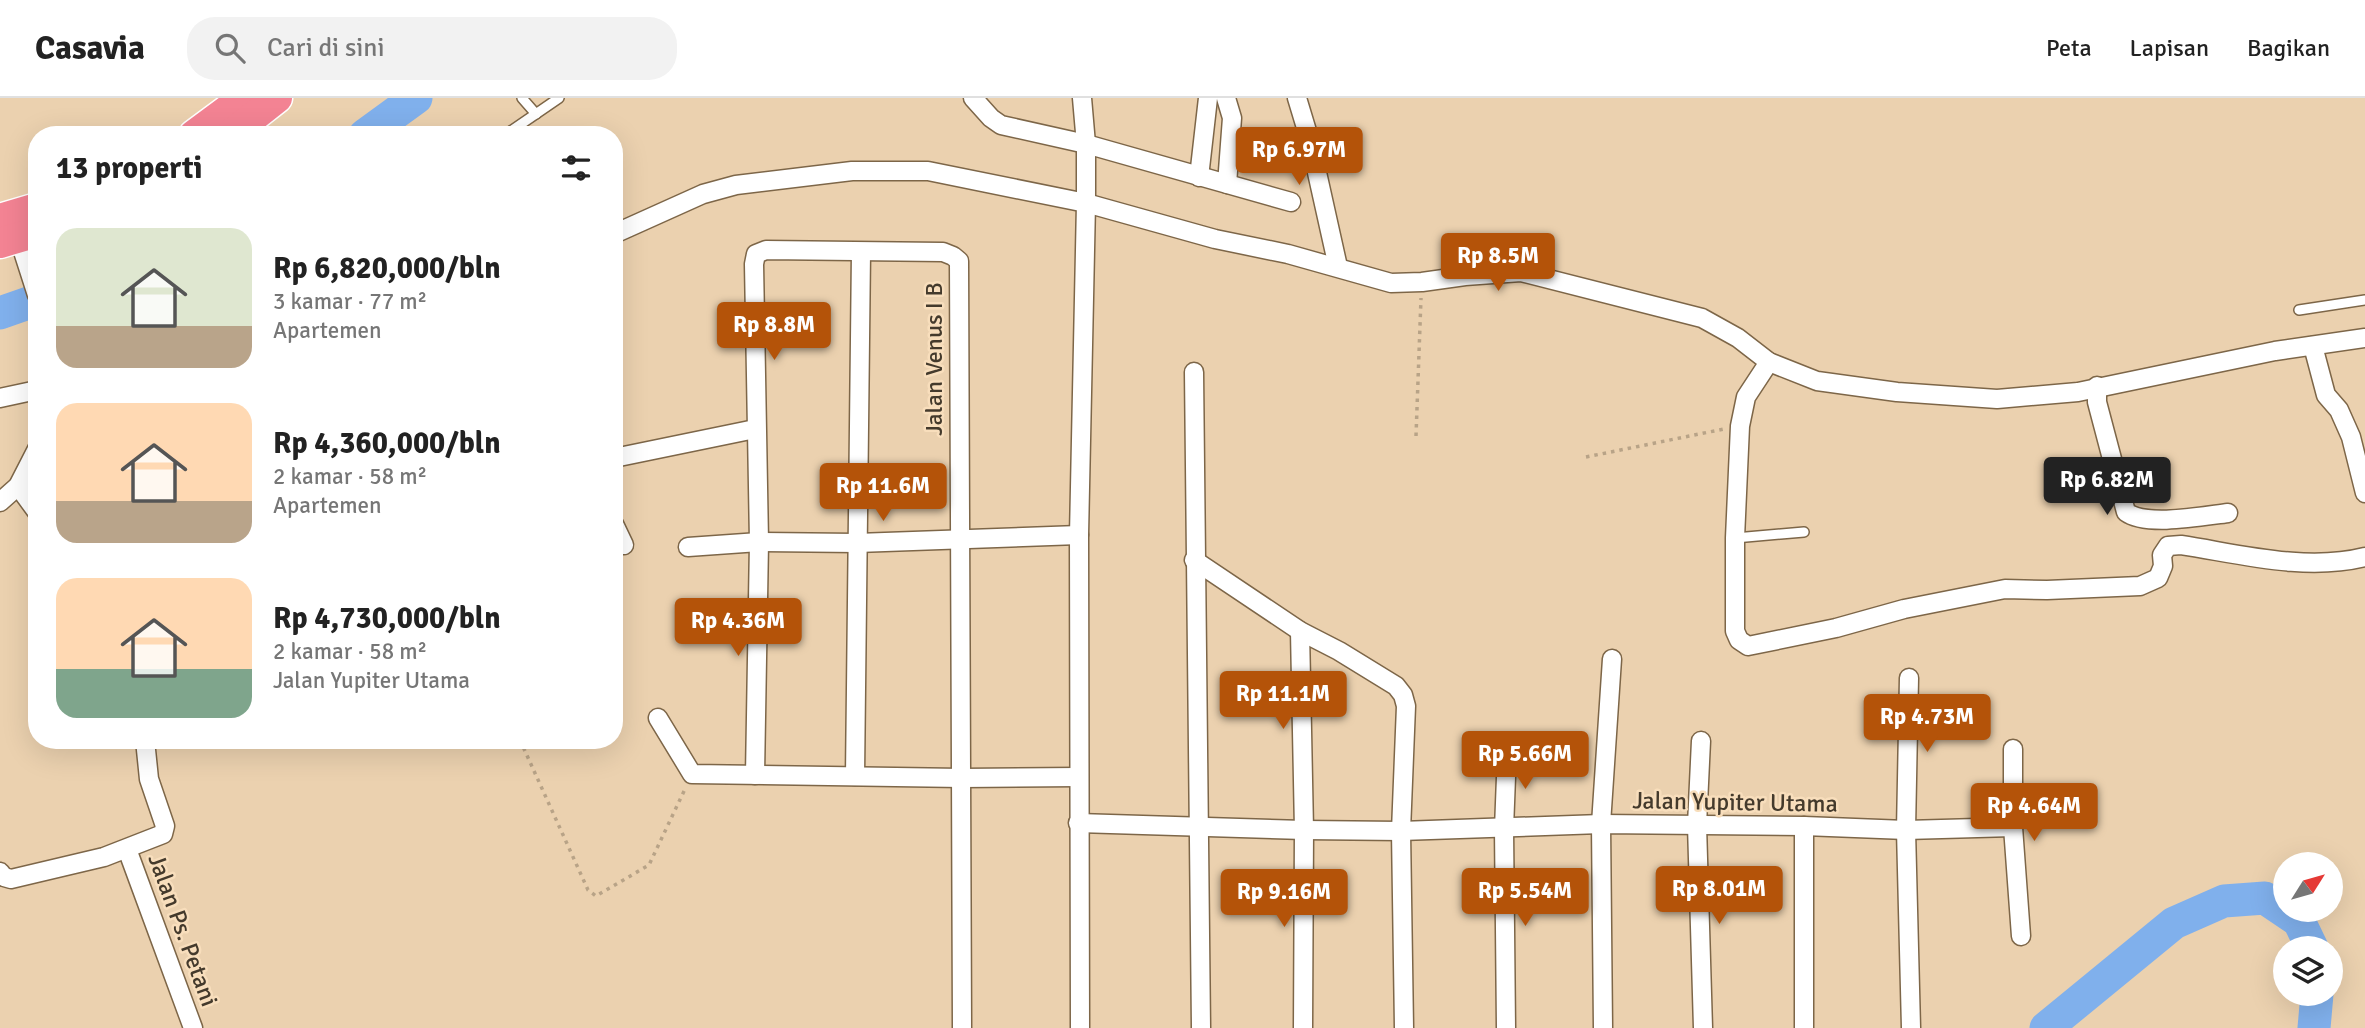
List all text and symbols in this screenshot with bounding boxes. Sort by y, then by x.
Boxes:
search box [187,17,677,80]
text: Casavia [35,28,145,69]
icon: search [211,29,249,67]
text: Cari di sini [267,32,385,64]
text: Peta [2046,33,2092,63]
text: Lapisan [2130,33,2209,63]
text: Bagikan [2247,33,2330,63]
pin: Rp 6.97M [1227,127,1371,187]
text: Rp 6.97M [1252,135,1346,164]
icon: filters [557,149,595,187]
text: 13 properti [56,150,203,187]
pin: Rp 8.5M [1433,234,1563,293]
text: Rp 8.5M [1457,241,1539,270]
text: Rp 6,820,000/bln [273,250,501,287]
icon: home [112,256,196,340]
street label: Jalan Venus I B [919,282,949,436]
text: 3 kamar · 77 m² [273,287,427,316]
pin: Rp 8.8M [709,302,839,362]
text: Rp 8.8M [733,310,815,339]
text: Apartemen [273,316,382,345]
text: Rp 4,360,000/bln [273,425,501,462]
icon: home [112,431,196,515]
pin: Rp 6.82M [2035,458,2179,517]
text: 2 kamar · 58 m² [273,462,427,491]
pin: Rp 11.6M [811,464,955,523]
text: Rp 6.82M [2060,465,2154,494]
text: Rp 11.6M [836,471,930,500]
text: Apartemen [273,491,382,520]
pin: Rp 4.36M [666,598,810,658]
text: Rp 4,730,000/bln [273,600,501,637]
icon: home [112,606,196,690]
text: Rp 4.36M [691,606,785,635]
text: 2 kamar · 58 m² [273,637,427,666]
text: Jalan Yupiter Utama [273,666,470,695]
pin: Rp 11.1M [1211,672,1355,731]
text: Rp 11.1M [1236,679,1330,708]
pin: Rp 4.73M [1855,694,1999,754]
text: Rp 4.73M [1880,702,1974,731]
pin: Rp 5.66M [1453,732,1597,791]
text: Rp 5.66M [1478,739,1572,768]
pin: Rp 4.64M [1962,784,2106,843]
street label: Jalan Yupiter Utama [1632,785,1838,819]
text: Rp 4.64M [1987,791,2081,820]
street label: Jalan Ps. Petani [141,850,225,1010]
north arrow [2273,852,2343,922]
map controls [2273,852,2343,1006]
pin: Rp 8.01M [1647,866,1791,926]
pin: Rp 5.54M [1453,868,1597,928]
pin: Rp 9.16M [1212,870,1356,929]
text: Rp 8.01M [1672,874,1766,903]
text: Rp 5.54M [1478,876,1572,905]
text: Rp 9.16M [1237,877,1331,906]
button: layers [2273,936,2343,1006]

